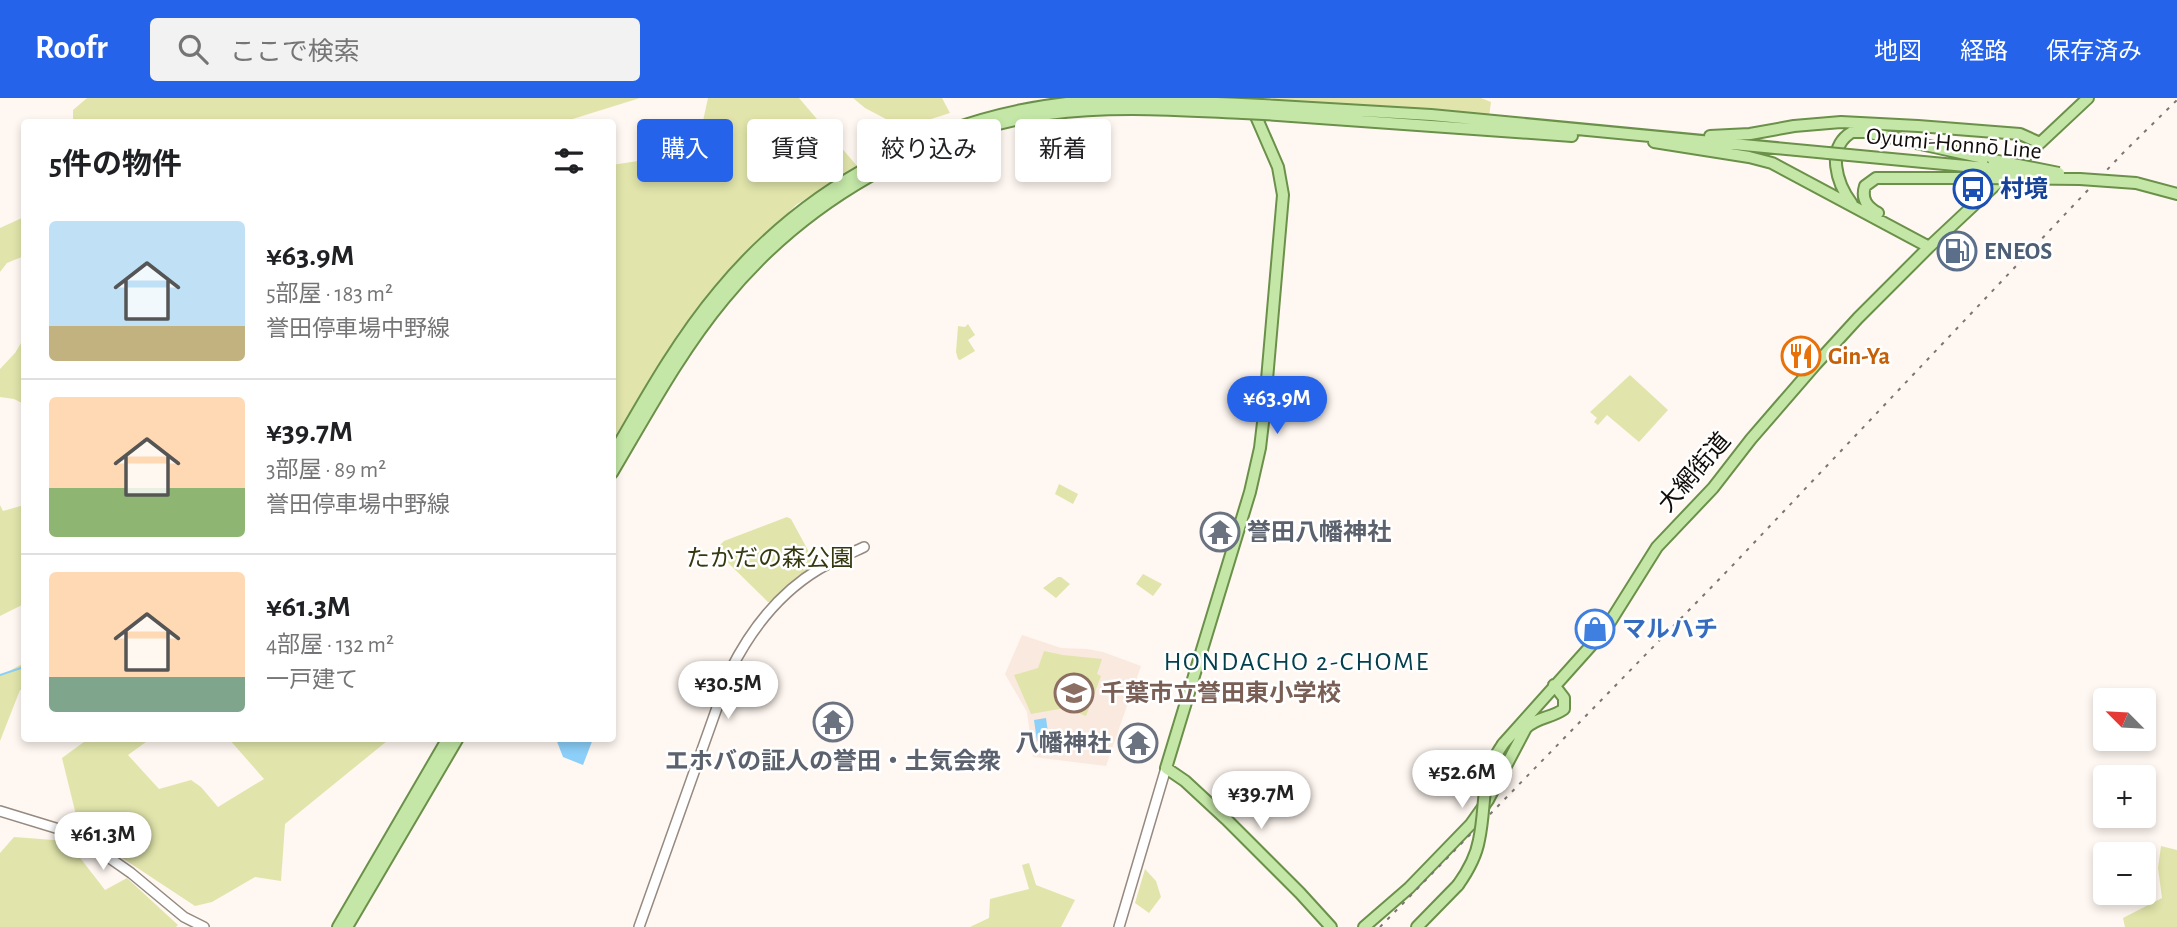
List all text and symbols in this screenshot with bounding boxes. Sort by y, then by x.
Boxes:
search box [150,18,640,81]
icon: search [174,30,212,68]
text: Roofr [35,32,108,65]
text: ここで検索 [230,39,360,65]
text: 地図 [1874,40,1922,64]
text: 経路 [1960,40,2008,64]
text: 保存済み [2046,40,2142,64]
chip: 購入 [637,119,733,182]
chip: 賃貸 [747,119,843,182]
chip: 絞り込み [857,119,1001,182]
chip: 新着 [1015,119,1111,182]
street label: Oyumi-Honnō Line [1865,124,2043,164]
icon: filters [550,142,588,180]
text: 5件の物件 [49,150,182,180]
bus stop icon: 村境 [1952,168,1994,210]
place label: 村境 [2000,176,2048,202]
fuel station icon: ENEOS [1936,230,1978,272]
place label: ENEOS [1984,240,2052,264]
text: ¥63.9M [266,241,354,271]
icon: home [105,249,189,333]
text: 5部屋 · 183 m² [266,283,393,306]
text: 誉田停車場中野線 [266,318,450,341]
restaurant icon: Gin-Ya [1780,335,1822,377]
place label: Gin-Ya [1828,345,1890,369]
pin: ¥63.9M [1220,376,1334,436]
text: ¥63.9M [1243,387,1311,410]
text: ¥39.7M [266,417,353,447]
icon: home [105,425,189,509]
street label: 大網街道 [1653,427,1735,517]
text: 3部屋 · 89 m² [266,459,386,482]
text: 誉田停車場中野線 [266,494,450,517]
temple icon: 誉田八幡神社 [1199,511,1241,553]
place label: 誉田八幡神社 [1247,519,1391,545]
park label: たかだの森公園 [686,545,854,571]
text: ¥61.3M [266,592,351,622]
icon: home [105,600,189,684]
shop icon: マルハチ [1574,608,1616,650]
place label: マルハチ [1622,618,1718,642]
text: 4部屋 · 132 m² [266,634,394,657]
district label: HONDACHO 2-CHOME [1164,649,1430,675]
pin: ¥30.5M [671,662,785,721]
text: 一戸建て [266,669,358,692]
text: ¥30.5M [694,672,762,695]
school or university icon: 千葉市立誉田東小学校 [1053,672,1095,714]
place label: 千葉市立誉田東小学校 [1101,680,1341,706]
north arrow [2093,688,2156,751]
map controls [2093,688,2156,905]
temple icon: エホバの証人の誉田・土気会衆 [812,701,854,743]
temple icon: 八幡神社 [1117,722,1159,764]
place label: 八幡神社 [1015,730,1111,756]
place label: エホバの証人の誉田・土気会衆 [665,748,1001,774]
pin: ¥52.6M [1405,750,1519,810]
text: ¥52.6M [1428,761,1496,784]
button: + [2093,765,2156,828]
pin: ¥39.7M [1204,772,1318,831]
text: ¥39.7M [1228,782,1294,805]
pin: ¥61.3M [46,812,160,872]
text: ¥61.3M [71,823,136,846]
button: − [2093,842,2156,905]

